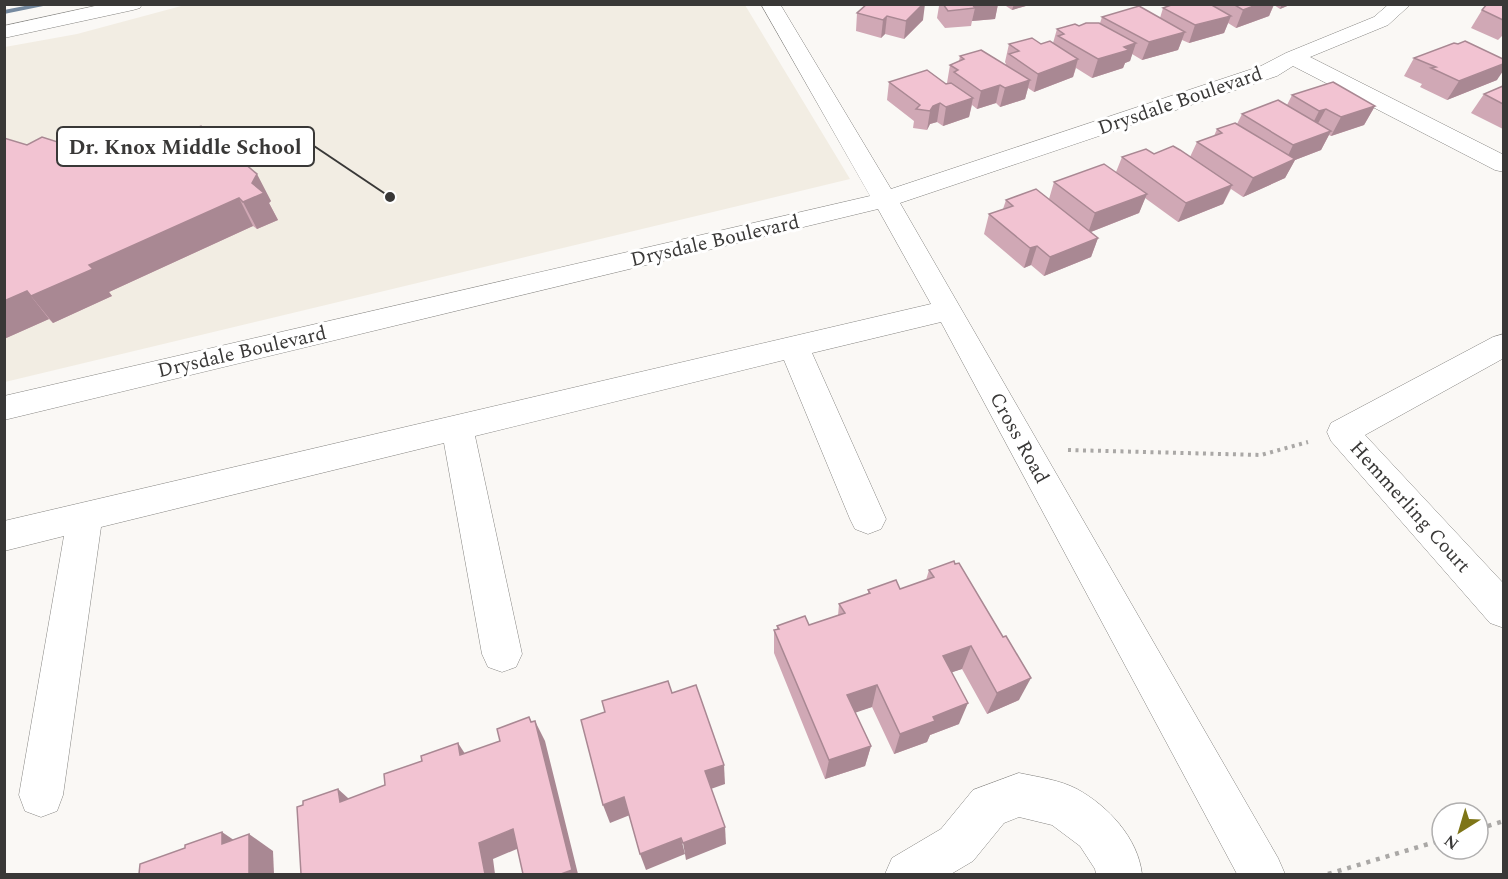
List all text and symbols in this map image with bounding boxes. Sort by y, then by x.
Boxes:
street label: Drysdale Boulevard [1094,59,1266,143]
callout: Dr. Knox Middle School [57,127,314,166]
text: Dr. Knox Middle School [68,132,302,164]
street label: Drysdale Boulevard [628,207,802,275]
street label: Drysdale Boulevard [155,318,329,386]
street label: Cross Road [982,387,1056,489]
street label: Hemmerling Court [1342,434,1478,580]
north arrow [1430,801,1490,861]
text: N [1439,829,1464,856]

